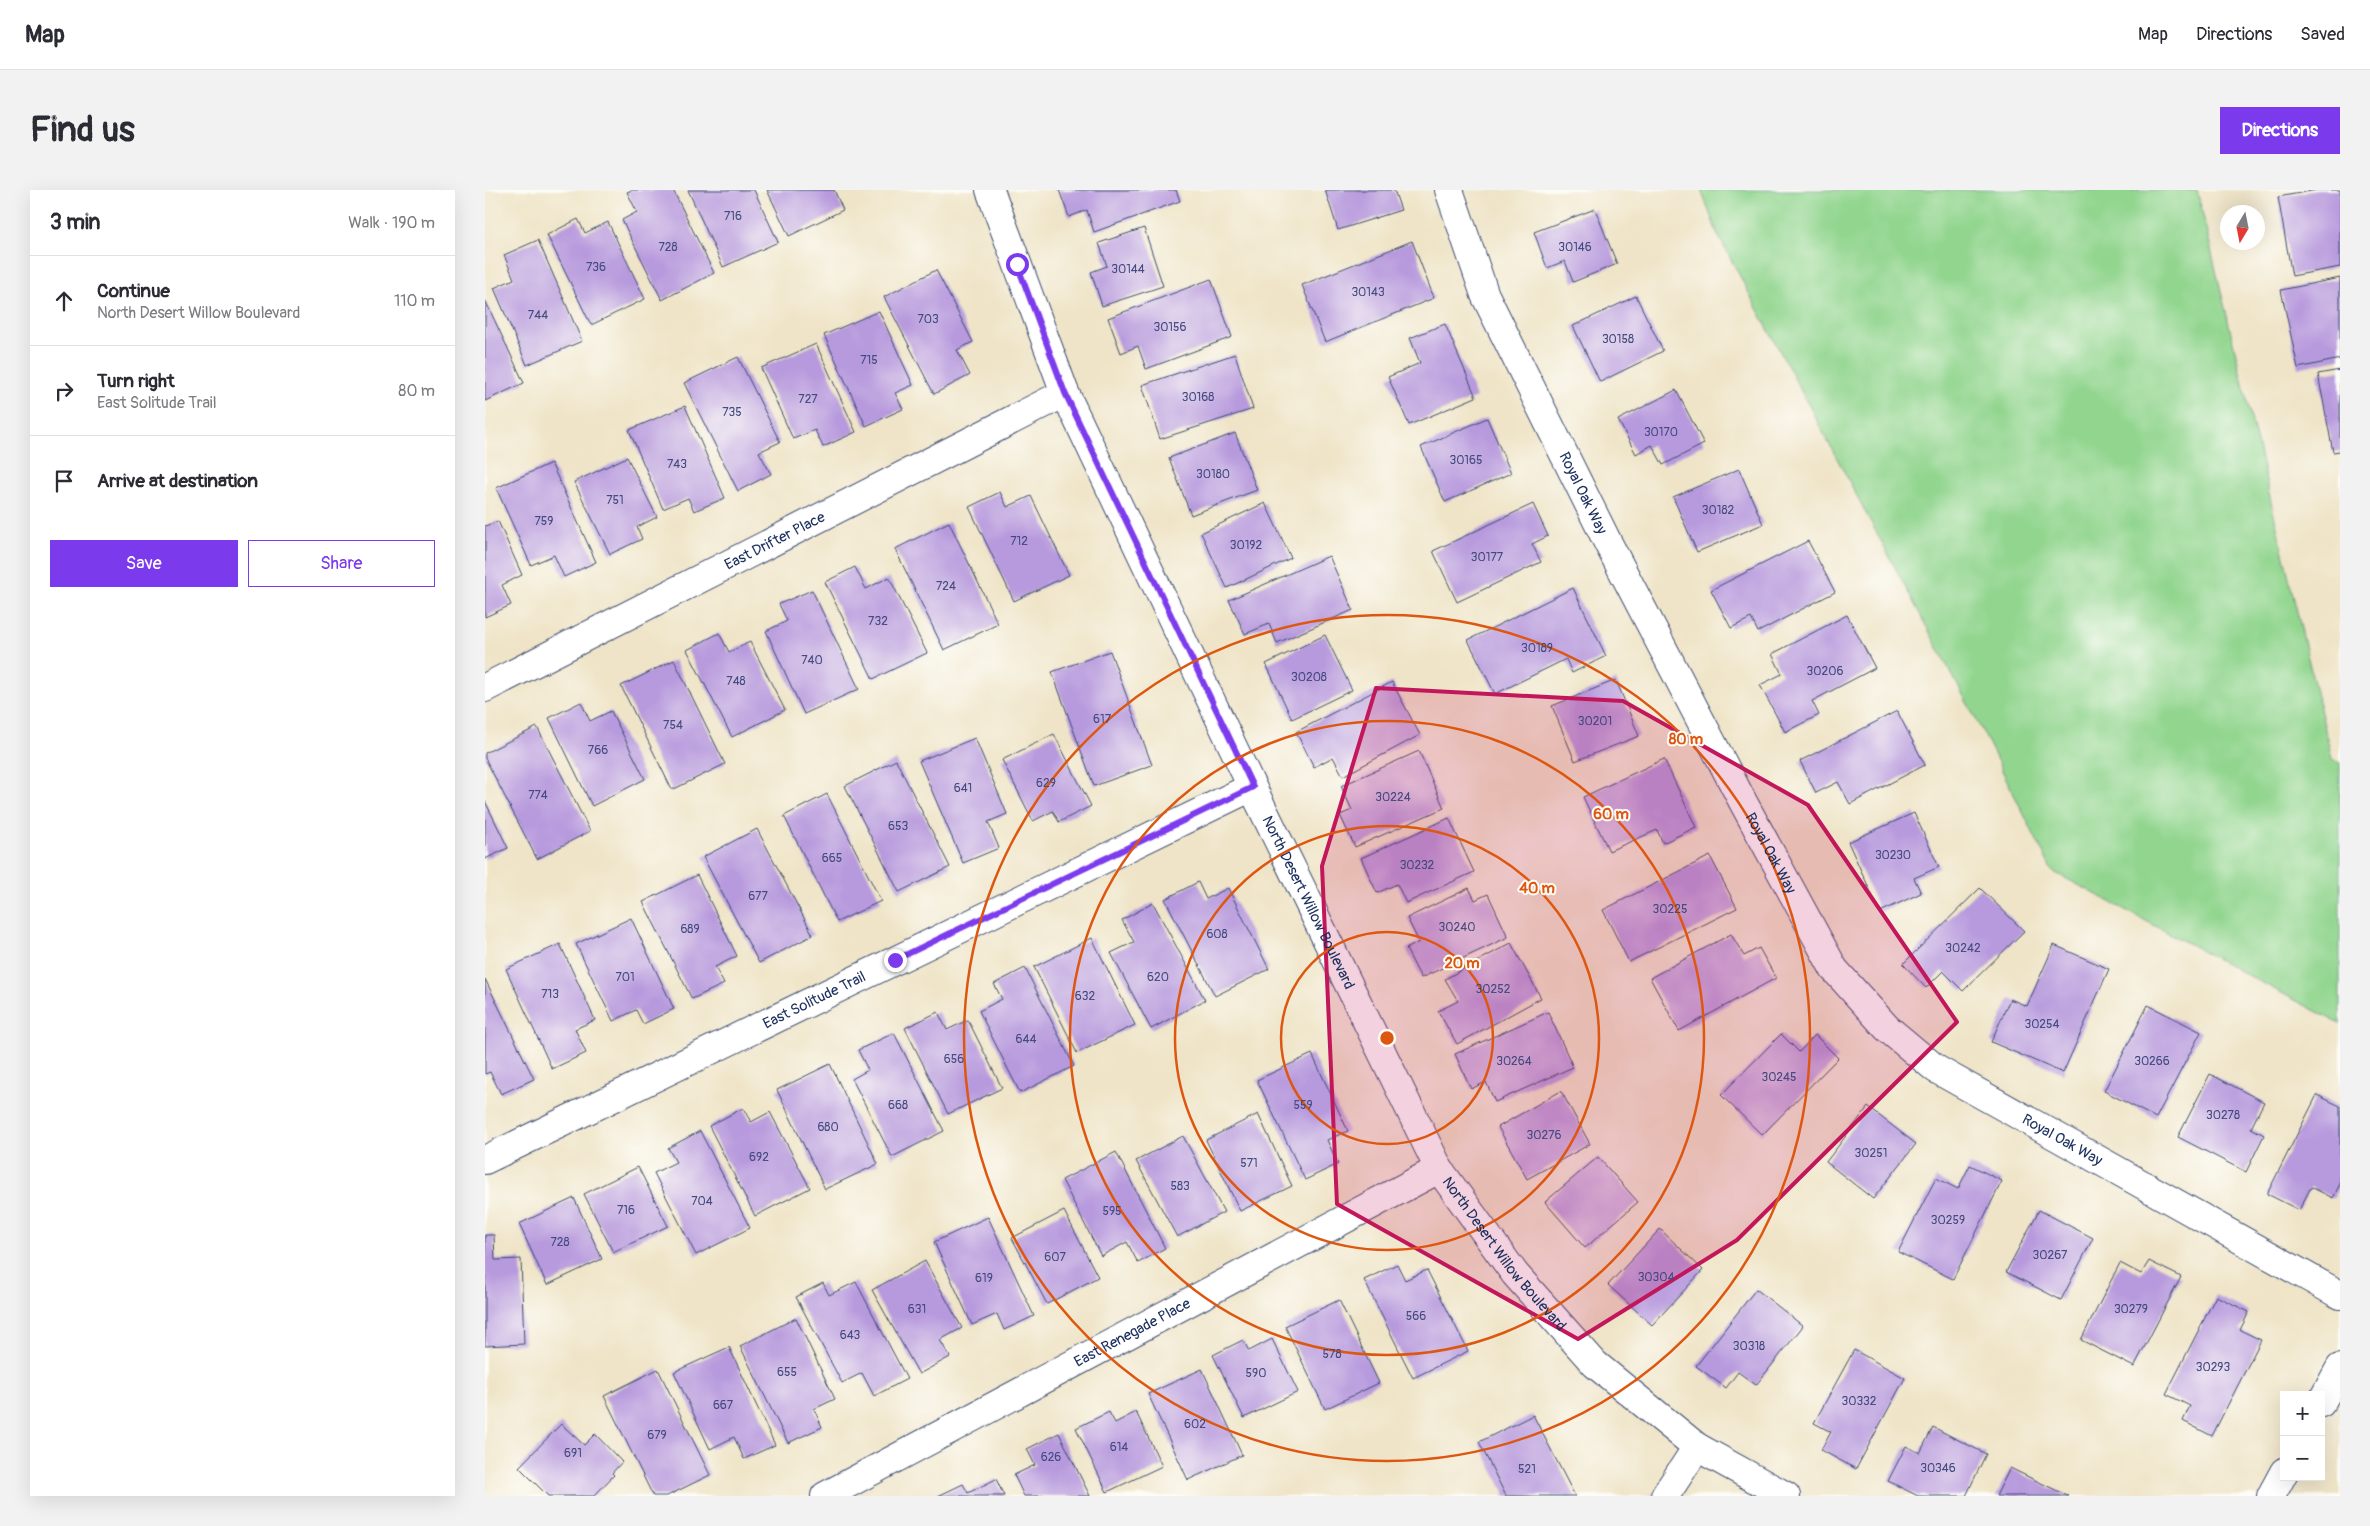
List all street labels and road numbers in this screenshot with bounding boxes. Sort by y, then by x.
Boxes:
street label: Royal Oak Way [1554,449,1611,538]
street label: East Drifter Place [721,507,829,575]
street label: Royal Oak Way [1741,810,1800,898]
street label: North Desert Willow Boulevard [1258,813,1358,992]
street label: East Solitude Trail [760,967,869,1033]
street label: Royal Oak Way [2018,1110,2106,1170]
street label: North Desert Willow Boulevard [1438,1173,1570,1335]
street label: East Renegade Place [1071,1294,1194,1372]

